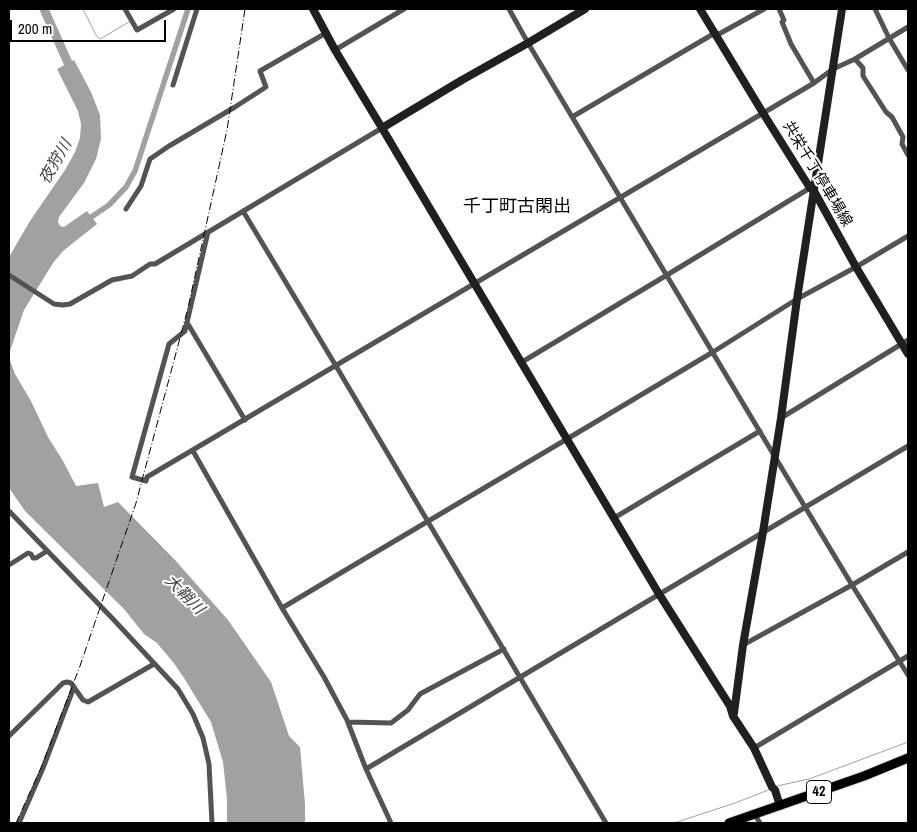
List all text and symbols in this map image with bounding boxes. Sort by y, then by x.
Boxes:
scale bar [12,10,169,42]
text: 200 m [18,18,52,39]
street label: 共栄千丁停車場線 [778,118,856,230]
water label: 夜狩川 [36,136,76,188]
district label: 千丁町古閑出 [463,196,571,218]
water label: 大鞘川 [160,571,208,619]
road number: 42 [806,780,832,804]

